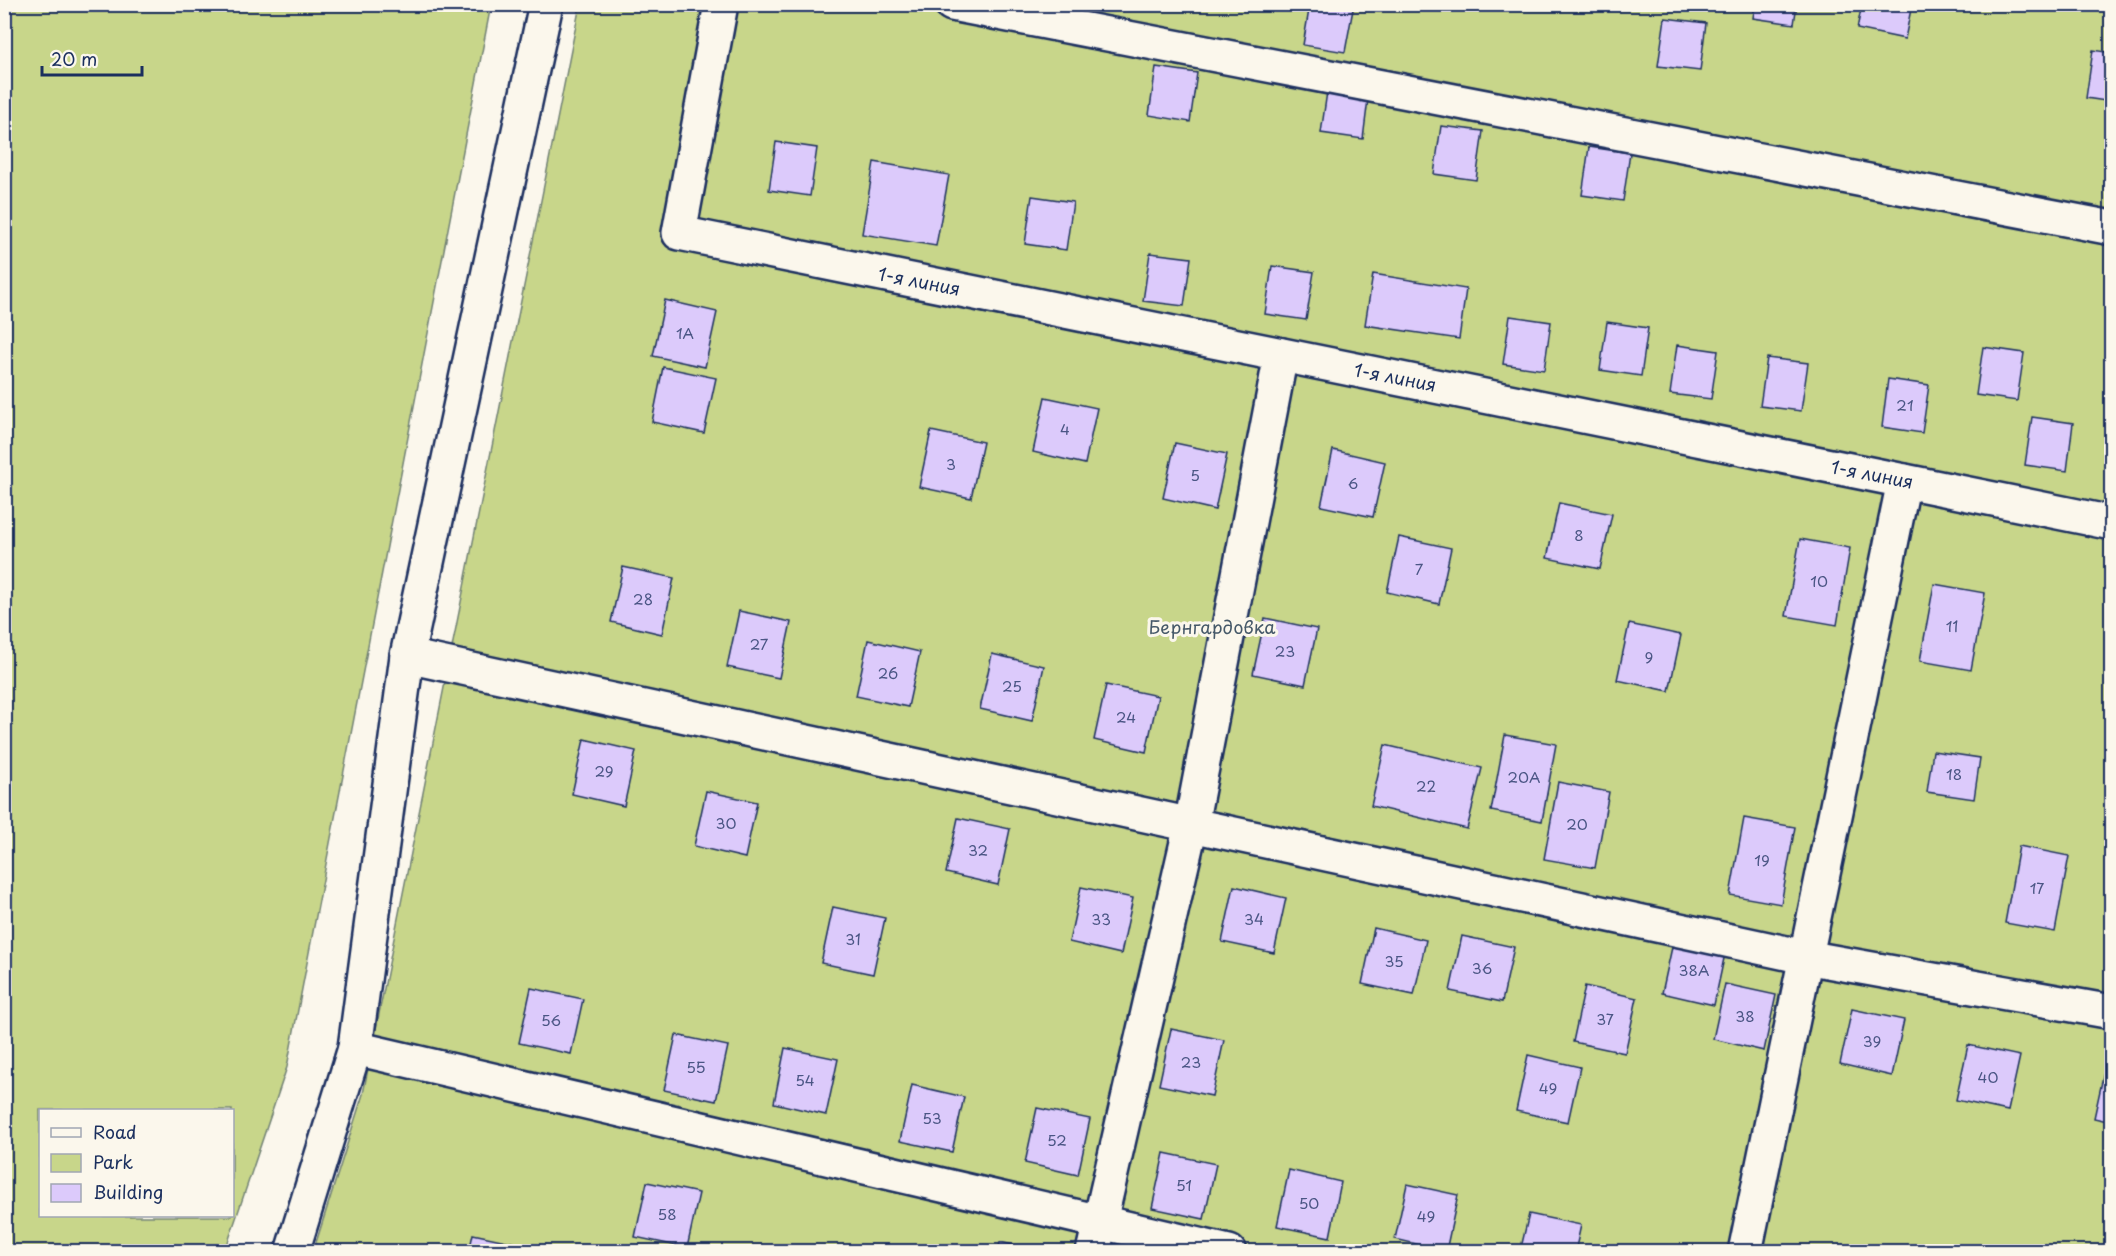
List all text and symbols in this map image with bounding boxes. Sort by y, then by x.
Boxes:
scale bar [42,39,142,77]
text: 20 m [51,45,97,72]
street label: 1-я линия [876,259,963,302]
house number: 1А [676,321,694,344]
street label: 1-я линия [1352,355,1439,398]
house number: 21 [1896,393,1914,416]
house number: 4 [1060,417,1070,440]
house number: 3 [946,452,956,475]
street label: 1-я линия [1829,452,1916,495]
house number: 5 [1190,463,1200,486]
house number: 6 [1348,471,1358,494]
house number: 8 [1574,523,1584,546]
house number: 7 [1415,557,1424,580]
house number: 10 [1810,569,1828,592]
house number: 28 [633,587,653,610]
park label: Бернгардовка [1149,613,1276,640]
house number: 11 [1946,614,1958,637]
house number: 27 [750,632,769,655]
house number: 23 [1275,639,1295,662]
house number: 9 [1645,645,1653,668]
house number: 26 [878,661,898,684]
house number: 25 [1002,674,1022,697]
house number: 24 [1116,705,1136,728]
house number: 29 [594,759,614,782]
house number: 18 [1946,762,1962,785]
house number: 20А [1508,765,1540,788]
house number: 22 [1416,774,1436,797]
house number: 30 [716,811,736,834]
house number: 20 [1566,812,1588,835]
house number: 32 [968,838,988,861]
house number: 19 [1754,848,1770,871]
house number: 17 [2030,876,2044,899]
house number: 33 [1091,907,1111,930]
house number: 34 [1244,907,1264,930]
house number: 31 [845,927,861,950]
house number: 35 [1384,949,1404,972]
house number: 36 [1472,956,1492,979]
house number: 38А [1679,958,1709,981]
house number: 38 [1735,1004,1755,1027]
house number: 37 [1596,1007,1614,1030]
house number: 56 [541,1008,561,1031]
house number: 39 [1863,1029,1881,1052]
house number: 23 [1181,1050,1201,1073]
house number: 55 [686,1055,706,1078]
house number: 40 [1978,1065,1998,1088]
house number: 54 [795,1068,815,1091]
house number: 49 [1539,1076,1557,1099]
house number: 53 [922,1106,942,1129]
legend [39,1109,234,1217]
text: Road [93,1118,137,1145]
house number: 52 [1047,1128,1067,1151]
text: Park [93,1148,133,1175]
house number: 51 [1176,1173,1192,1196]
text: Building [93,1178,163,1205]
house number: 50 [1299,1191,1319,1214]
house number: 58 [657,1202,677,1225]
house number: 49 [1417,1204,1435,1227]

